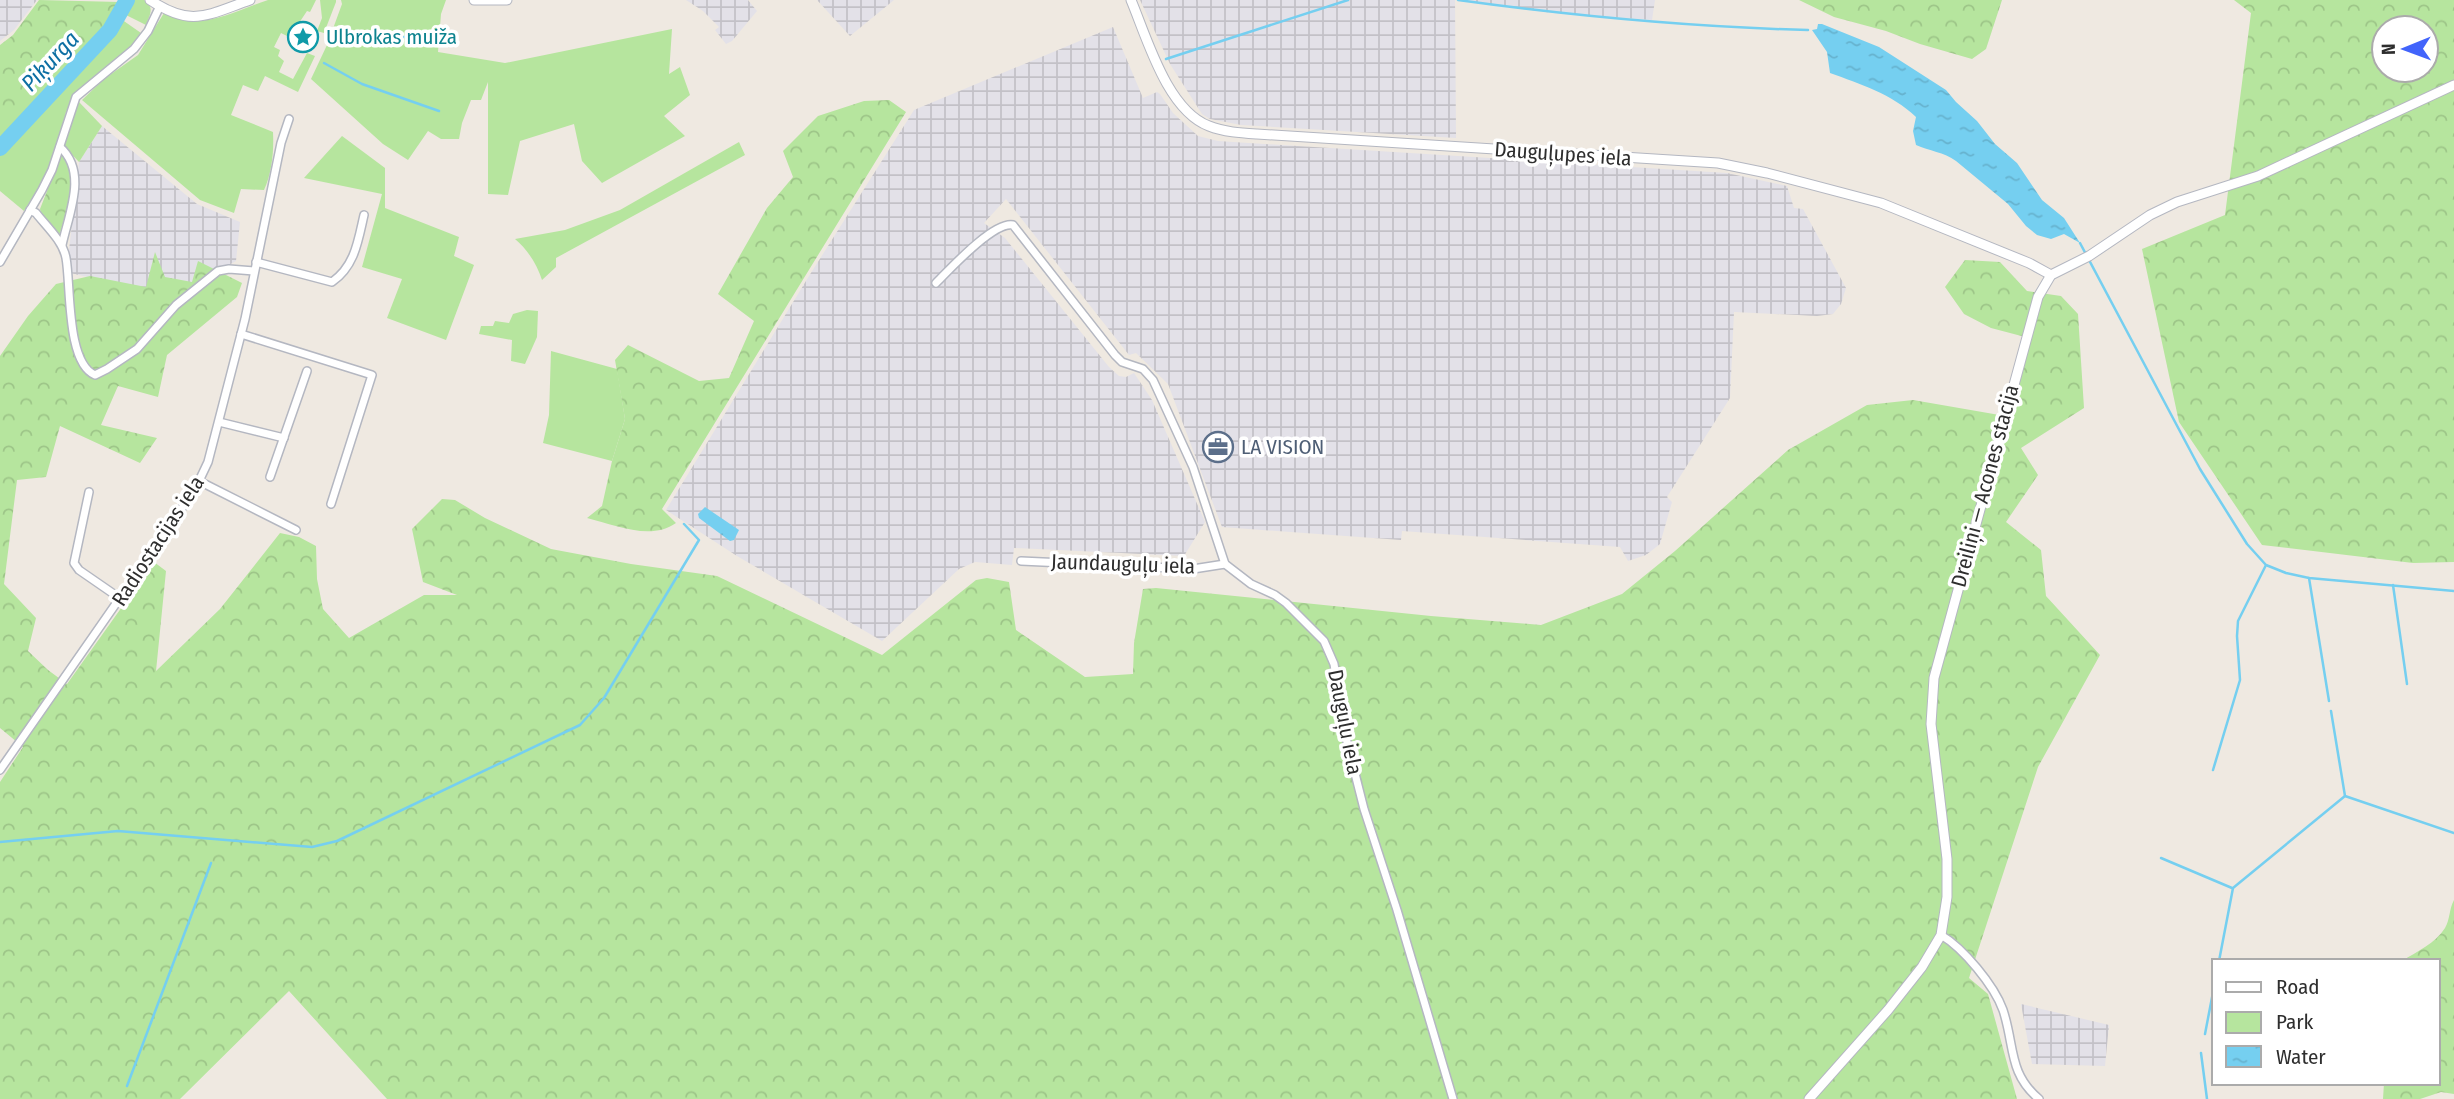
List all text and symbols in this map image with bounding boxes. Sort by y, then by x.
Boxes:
north arrow [2370,14,2440,84]
place icon: Ulbrokas muiža [286,20,320,54]
place label: Ulbrokas muiža [326,24,457,50]
water label: Piķurga [15,25,86,98]
text: N [2377,43,2400,55]
street label: Dauguļupes iela [1494,136,1632,172]
street label: Dreiliņi — Acones stacija [1945,382,2025,590]
office icon: LA VISION [1201,430,1235,464]
place label: LA VISION [1241,434,1324,460]
street label: Radiostacijas iela [106,471,210,611]
street label: Jaundauguļu iela [1051,548,1195,580]
street label: Dauguļu iela [1322,667,1368,777]
legend [2212,959,2440,1085]
text: Road [2276,974,2320,1000]
text: Park [2276,1009,2314,1035]
text: Water [2276,1044,2326,1070]

